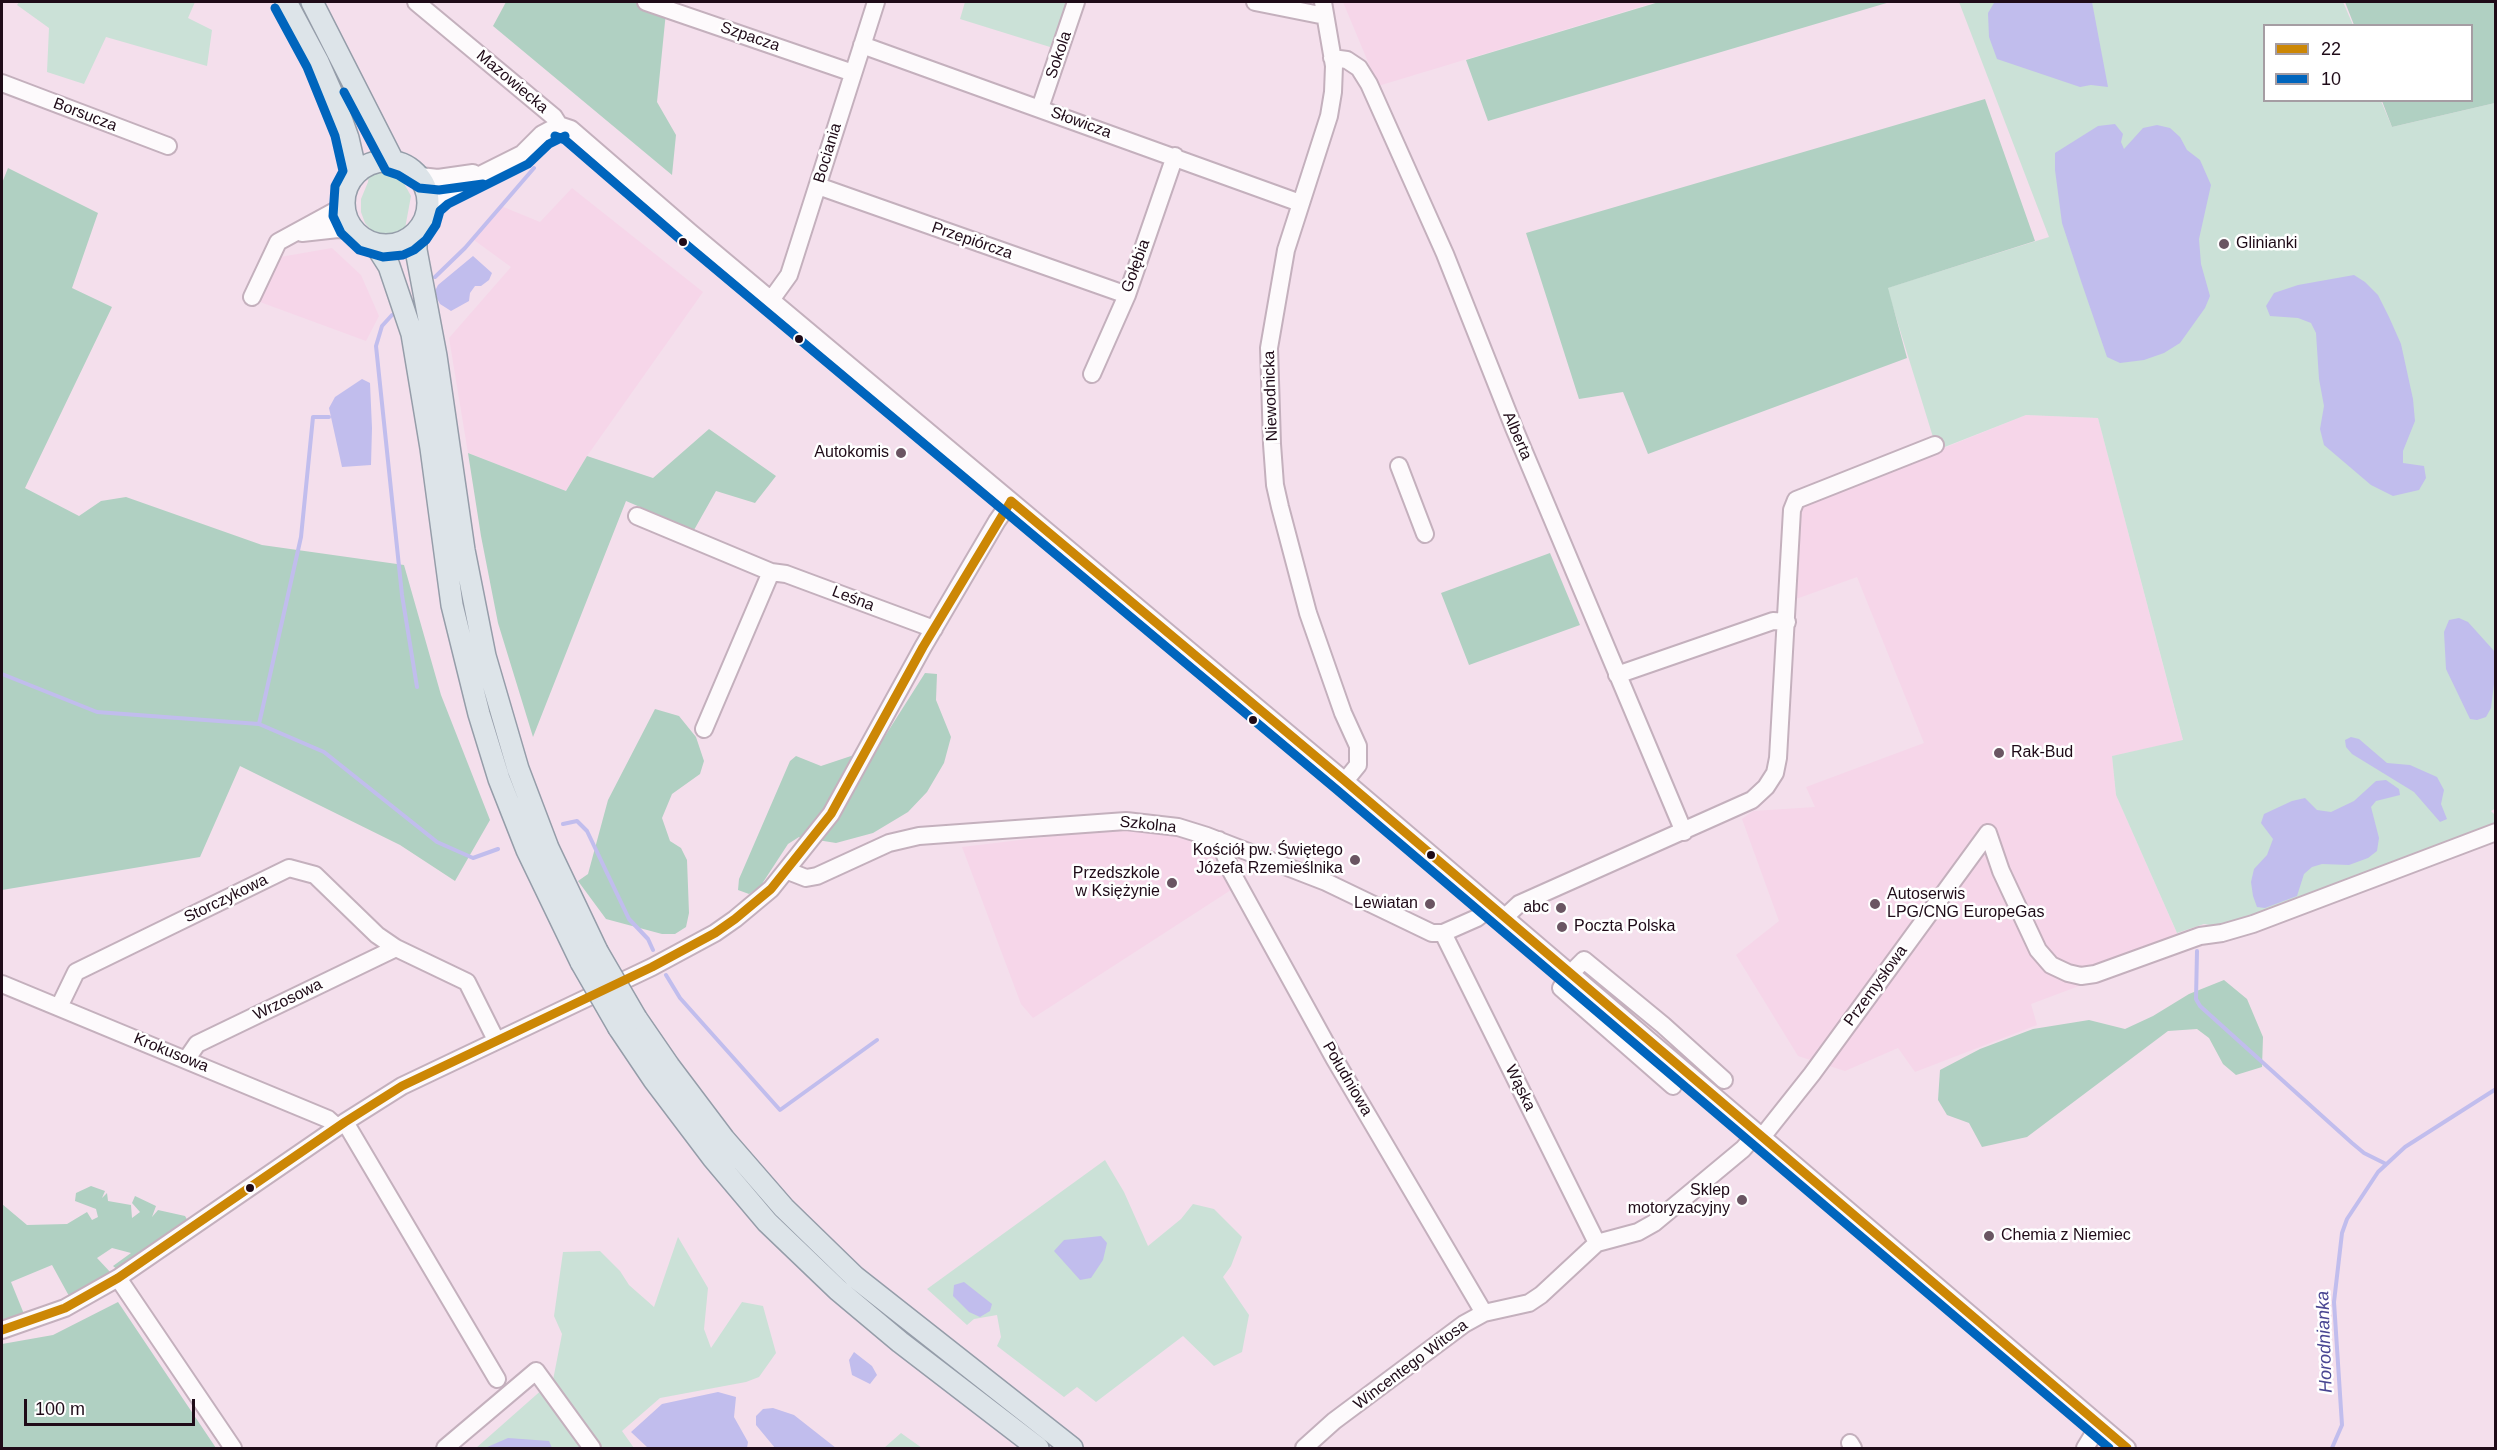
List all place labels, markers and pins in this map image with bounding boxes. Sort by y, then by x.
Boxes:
place label: Glinianki [2236,234,2297,254]
unlabelled marker [677,236,689,248]
marker: Glinianki [2217,237,2231,251]
unlabelled marker [793,333,805,345]
place label: Autokomis [814,443,889,463]
marker: Autokomis [894,446,908,460]
unlabelled marker [1247,714,1259,726]
place label: Rak-Bud [2011,743,2073,763]
marker: Rak-Bud [1992,746,2006,760]
place label: Kościół pw. Świętego Józefa Rzemieślnika [1193,841,1343,879]
unlabelled marker [1425,849,1437,861]
marker: Kościół pw. Świętego Józefa Rzemieślnika [1348,853,1362,867]
place label: Przedszkole w Księżynie [1073,864,1160,902]
marker: Przedszkole w Księżynie [1165,876,1179,890]
place label: Autoserwis LPG/CNG EuropeGas [1887,885,2044,923]
place label: Lewiatan [1354,894,1418,914]
marker: Lewiatan [1423,897,1437,911]
marker: Autoserwis LPG/CNG EuropeGas [1868,897,1882,911]
place label: abc [1523,898,1549,918]
marker: abc [1554,901,1568,915]
place label: Poczta Polska [1574,917,1675,937]
marker: Poczta Polska [1555,920,1569,934]
place label: Sklep motoryzacyjny [1628,1181,1730,1219]
unlabelled marker [244,1182,256,1194]
marker: Sklep motoryzacyjny [1735,1193,1749,1207]
place label: Chemia z Niemiec [2001,1226,2131,1246]
marker: Chemia z Niemiec [1982,1229,1996,1243]

